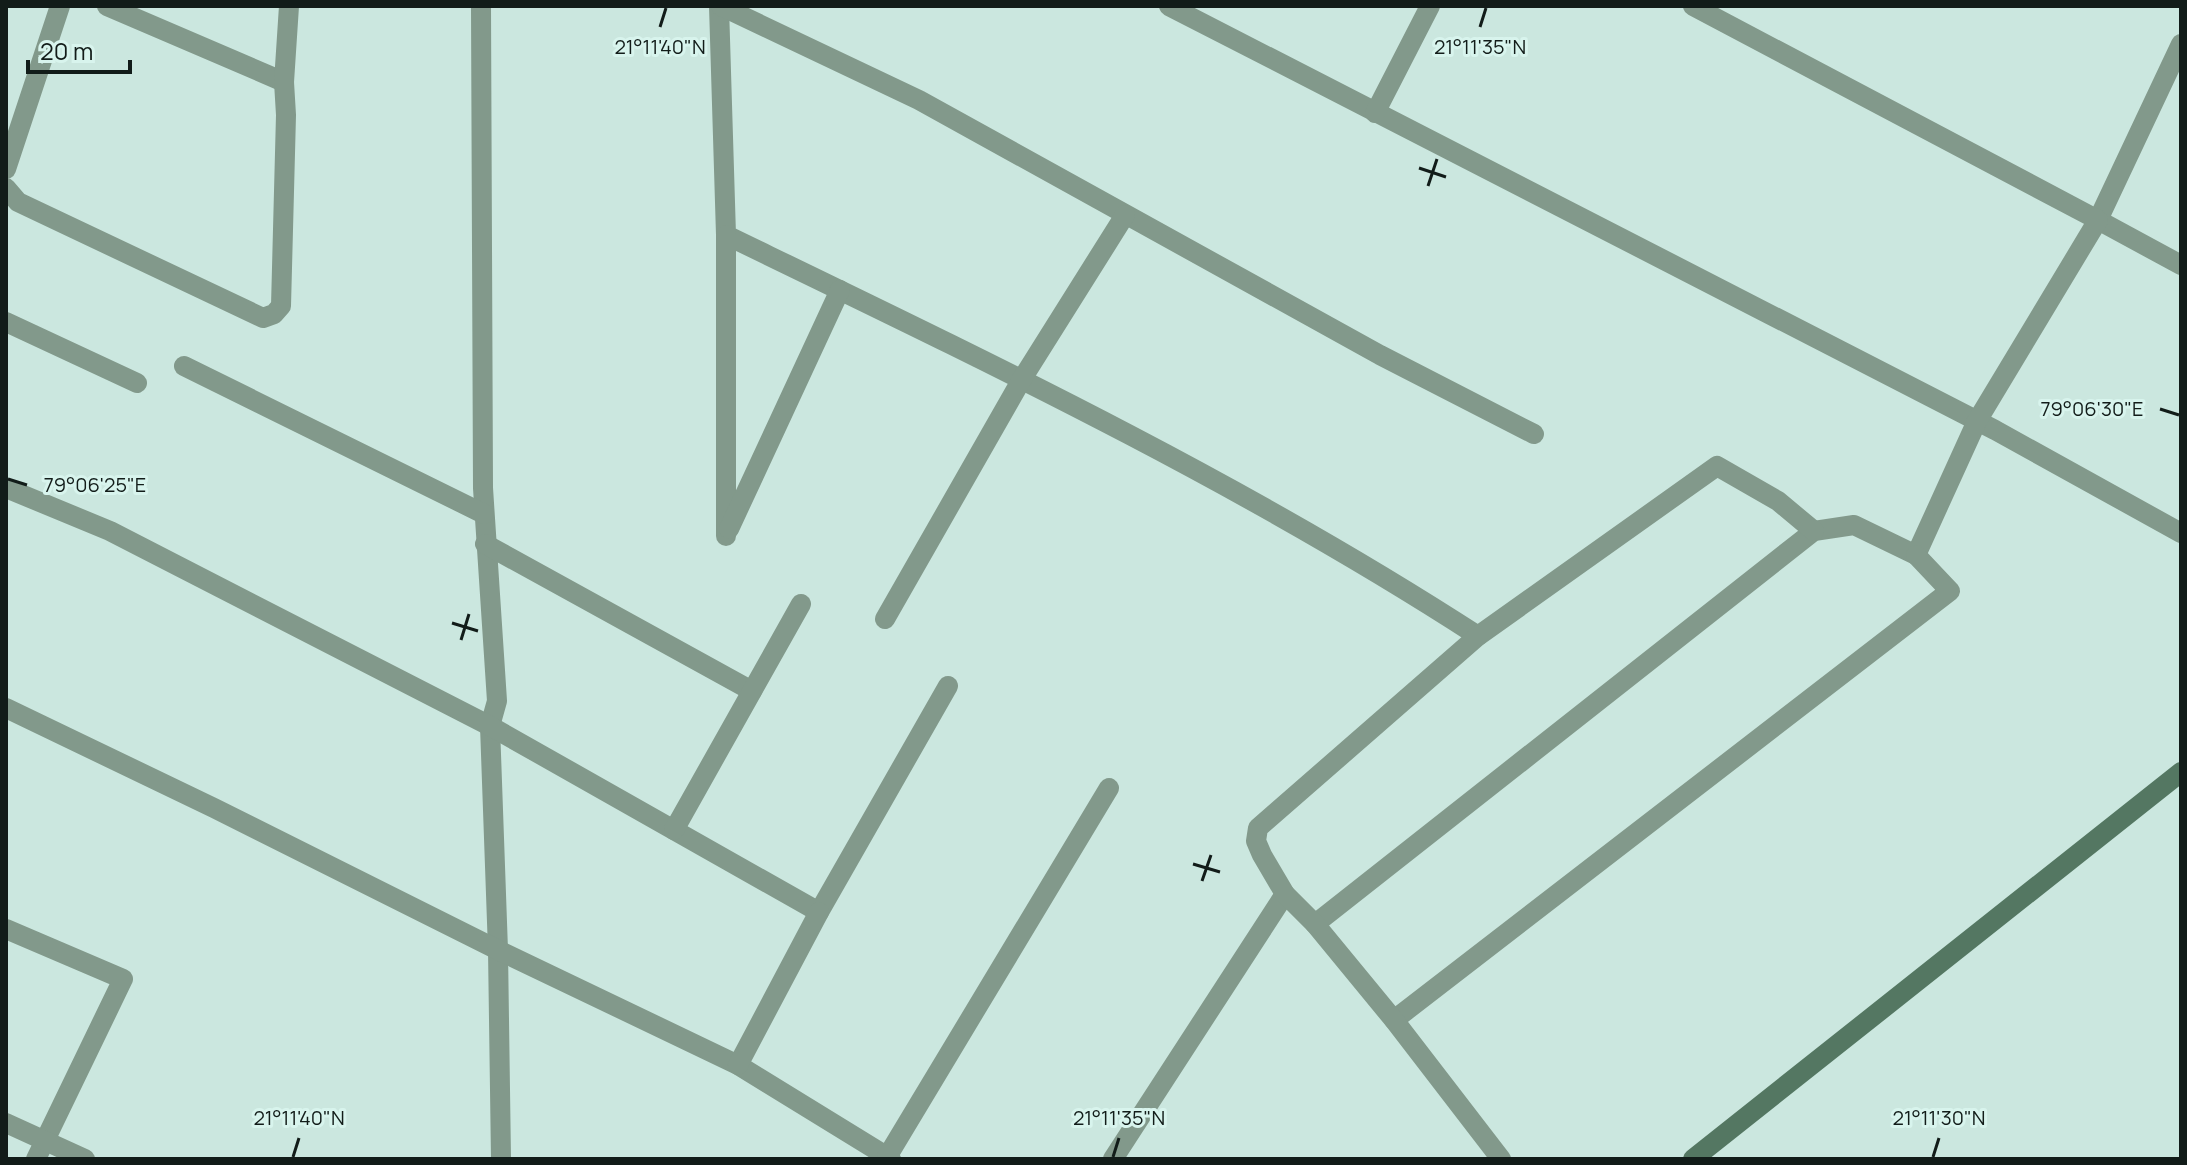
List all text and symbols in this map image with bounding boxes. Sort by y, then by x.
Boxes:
scale bar [28,24,130,74]
text: 21°11'40"N [614,33,706,60]
text: 21°11'35"N [1434,33,1526,60]
text: 20 m [40,34,93,67]
text: 79°06'30"E [2041,395,2143,422]
text: 79°06'25"E [44,471,146,498]
text: 21°11'40"N [253,1104,345,1131]
text: 21°11'35"N [1073,1104,1165,1131]
text: 21°11'30"N [1893,1104,1985,1131]

